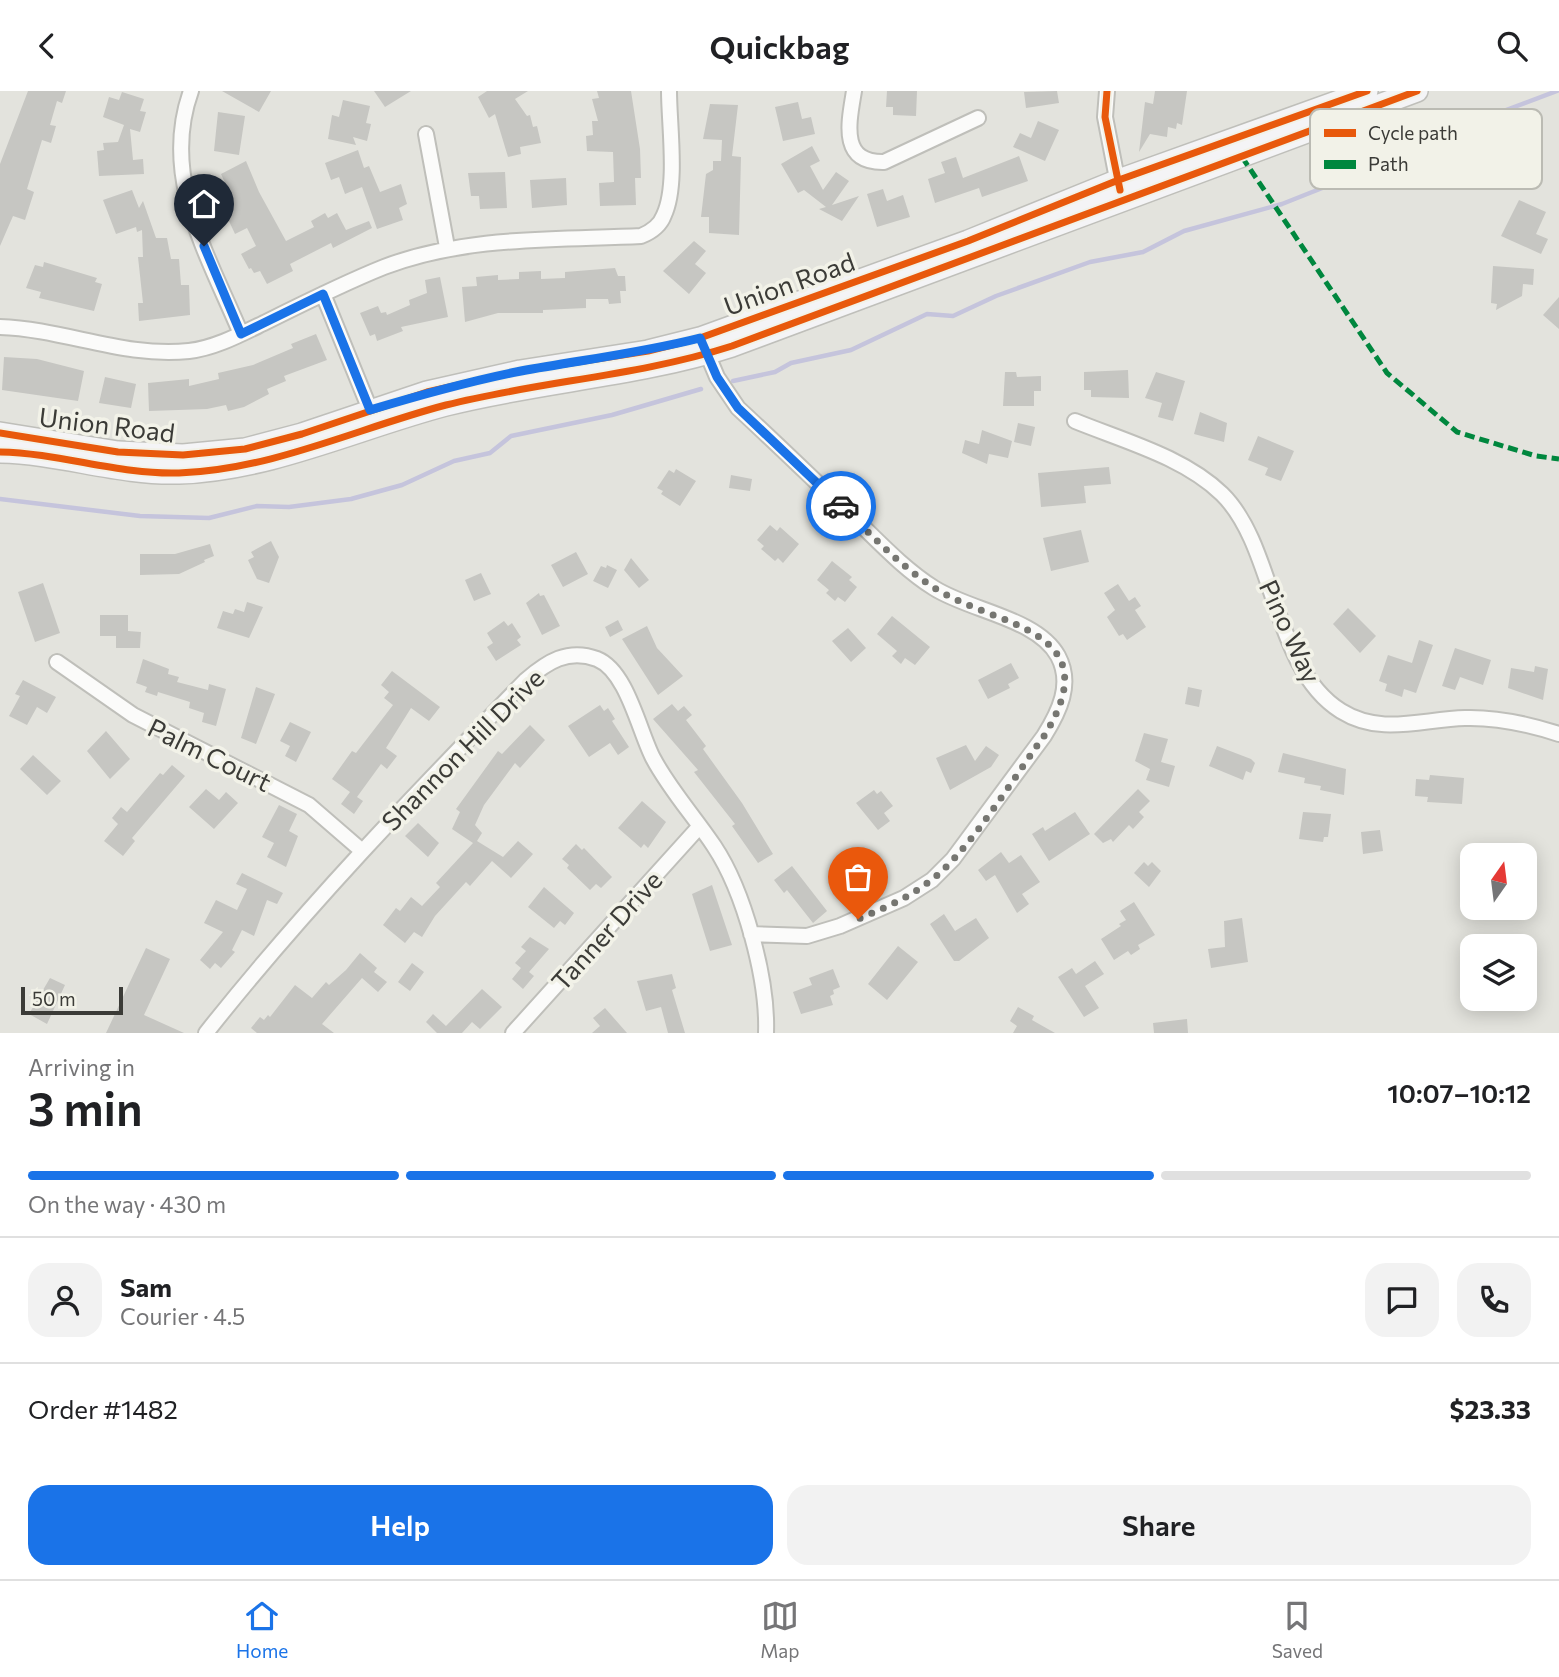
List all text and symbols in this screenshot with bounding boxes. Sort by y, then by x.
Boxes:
text: Quickbag [710,26,849,66]
icon: back [28,27,66,65]
icon: search [1493,27,1531,65]
legend [1310,109,1542,189]
text: Cycle path [1368,121,1458,144]
text: Path [1368,152,1409,175]
pin [174,174,234,246]
icon: home [185,185,223,223]
street label: Union Road [719,245,859,321]
street label: Union Road [37,400,177,448]
courier [806,471,876,541]
icon: car [822,487,860,525]
street label: Pino Way [1254,574,1328,688]
street label: Shannon Hill Drive [375,662,549,836]
street label: Palm Court [143,711,277,797]
north arrow [1460,843,1536,921]
map controls [1460,843,1537,1011]
pin [828,847,888,919]
icon: bag [839,858,877,896]
street label: Tanner Drive [544,864,668,996]
button: layers [1460,934,1537,1011]
scale bar [21,984,122,1016]
text: 50 m [32,987,76,1010]
text: Arriving in [28,1053,135,1081]
text: 10:07–10:12 [1387,1077,1531,1108]
text: 3 min [28,1079,143,1135]
text: On the way · 430 m [28,1190,226,1218]
button: person [28,1263,102,1337]
button: chat [1365,1263,1439,1337]
button: phone [1457,1263,1531,1337]
text: Sam [120,1271,172,1302]
text: Courier · 4.5 [120,1302,245,1330]
text: Order #1482 [28,1393,178,1424]
text: $23.33 [1449,1393,1531,1424]
button: Help [28,1485,773,1565]
button: Share [787,1485,1531,1565]
tab: Home [236,1597,288,1662]
tab: Map [760,1597,800,1662]
tab: Saved [1272,1597,1323,1662]

